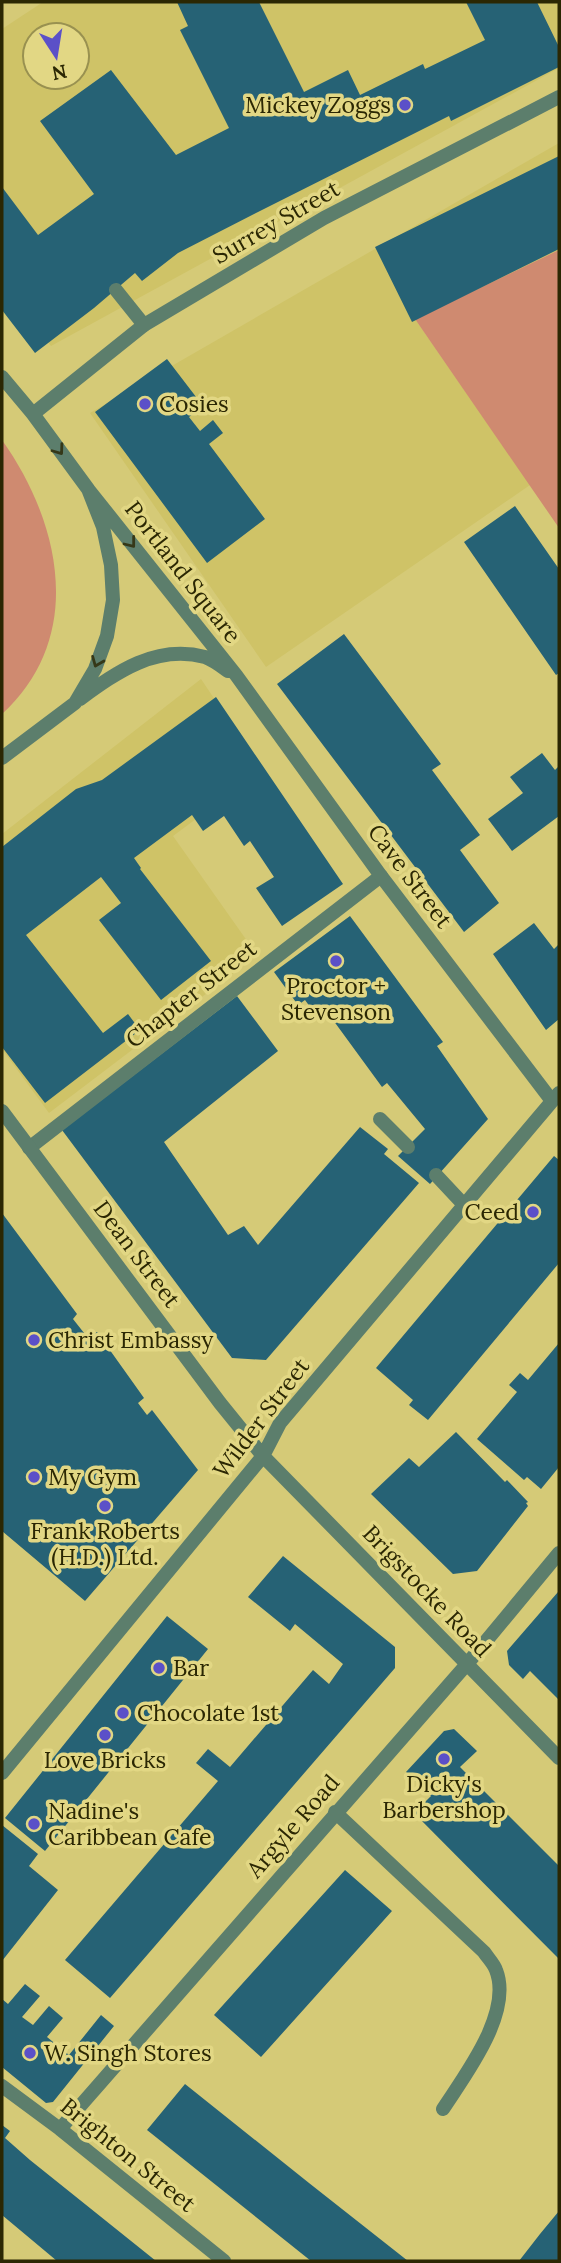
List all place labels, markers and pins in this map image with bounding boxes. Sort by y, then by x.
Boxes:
place label: Mickey Zoggs [245,90,391,119]
marker: Mickey Zoggs [397,97,413,113]
place label: Cosies [159,389,229,418]
marker: Cosies [137,396,153,412]
marker: Proctor + Stevenson [328,953,344,969]
place label: Proctor + Stevenson [281,971,391,1026]
place label: Ceed [464,1197,519,1226]
marker: Ceed [525,1204,541,1220]
place label: Christ Embassy [48,1325,214,1354]
marker: Christ Embassy [26,1332,42,1348]
place label: My Gym [48,1462,137,1491]
marker: My Gym [26,1469,42,1485]
marker: Frank Roberts (H.D.) Ltd. [97,1498,113,1514]
place label: Frank Roberts (H.D.) Ltd. [30,1516,180,1572]
place label: Bar [173,1653,209,1682]
marker: Bar [151,1660,167,1676]
place label: Chocolate 1st [137,1698,279,1727]
marker: Chocolate 1st [115,1705,131,1721]
marker: Love Bricks [97,1727,113,1743]
place label: Love Bricks [44,1745,166,1774]
marker: Dicky's Barbershop [436,1751,452,1767]
place label: Dicky's Barbershop [382,1769,506,1824]
place label: Nadine's Caribbean Cafe [48,1796,212,1851]
marker: Nadine's Caribbean Cafe [26,1816,42,1832]
place label: W. Singh Stores [44,2038,212,2067]
marker: W. Singh Stores [22,2045,38,2061]

